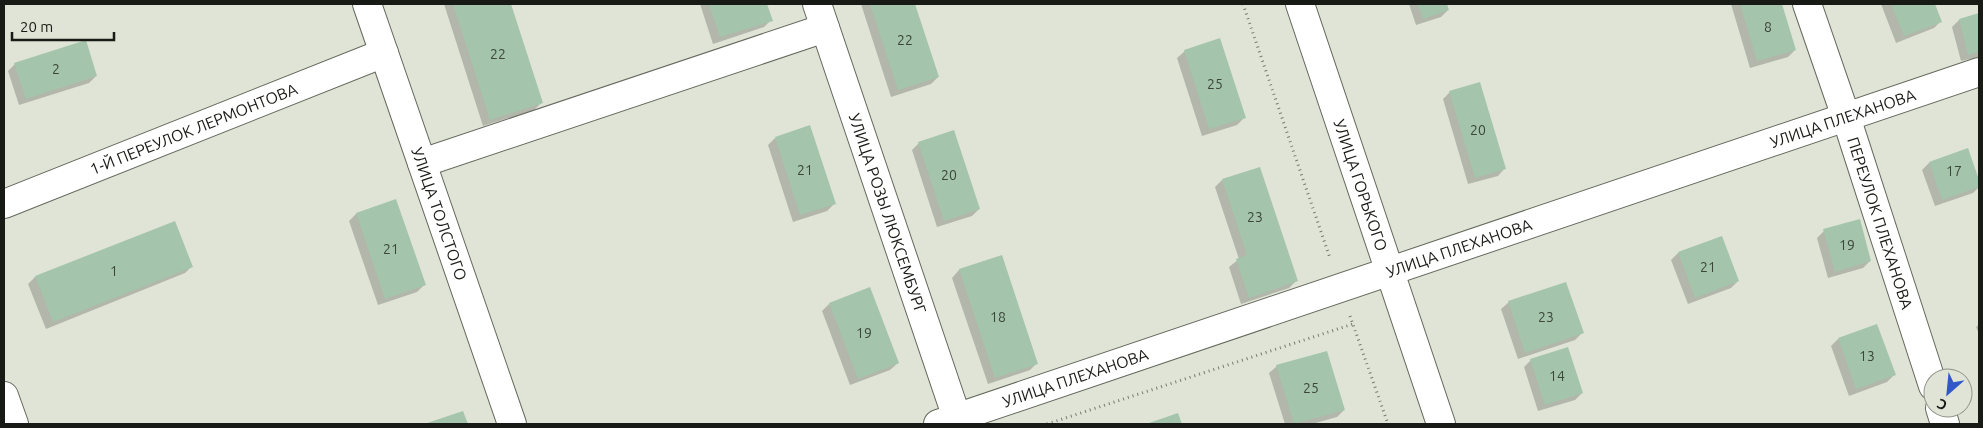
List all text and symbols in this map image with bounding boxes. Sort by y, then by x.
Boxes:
scale bar [12,10,115,42]
text: 20 m [20,18,53,35]
house number: 8 [1764,19,1772,35]
house number: 22 [897,32,913,48]
house number: 22 [490,46,506,62]
house number: 2 [52,61,60,77]
house number: 25 [1207,76,1223,92]
street label: 1-Й ПЕРЕУЛОК ЛЕРМОНТОВА [87,79,300,178]
street label: УЛИЦА ПЛЕХАНОВА [1768,85,1918,151]
street label: УЛИЦА РОЗЫ ЛЮКСЕМБУРГ [846,111,930,316]
street label: УЛИЦА ГОРЬКОГО [1330,117,1391,253]
house number: 20 [1470,122,1486,138]
street label: ПЕРЕУЛОК ПЛЕХАНОВА [1844,135,1917,312]
street label: УЛИЦА ТОЛСТОГО [408,145,471,283]
house number: 21 [797,162,813,178]
house number: 17 [1946,163,1962,179]
house number: 20 [941,167,957,183]
house number: 23 [1247,209,1263,225]
street label: УЛИЦА ПЛЕХАНОВА [1384,215,1535,281]
house number: 19 [1839,237,1855,253]
house number: 21 [383,241,399,257]
house number: 21 [1700,259,1716,275]
house number: 1 [110,263,118,279]
house number: 18 [990,309,1006,325]
house number: 23 [1538,309,1554,325]
house number: 19 [856,325,872,341]
street label: УЛИЦА ПЛЕХАНОВА [1000,344,1151,410]
house number: 13 [1859,348,1875,364]
house number: 14 [1549,368,1565,384]
north arrow [1923,368,1973,418]
house number: 25 [1303,380,1319,396]
text: С [1934,395,1950,414]

